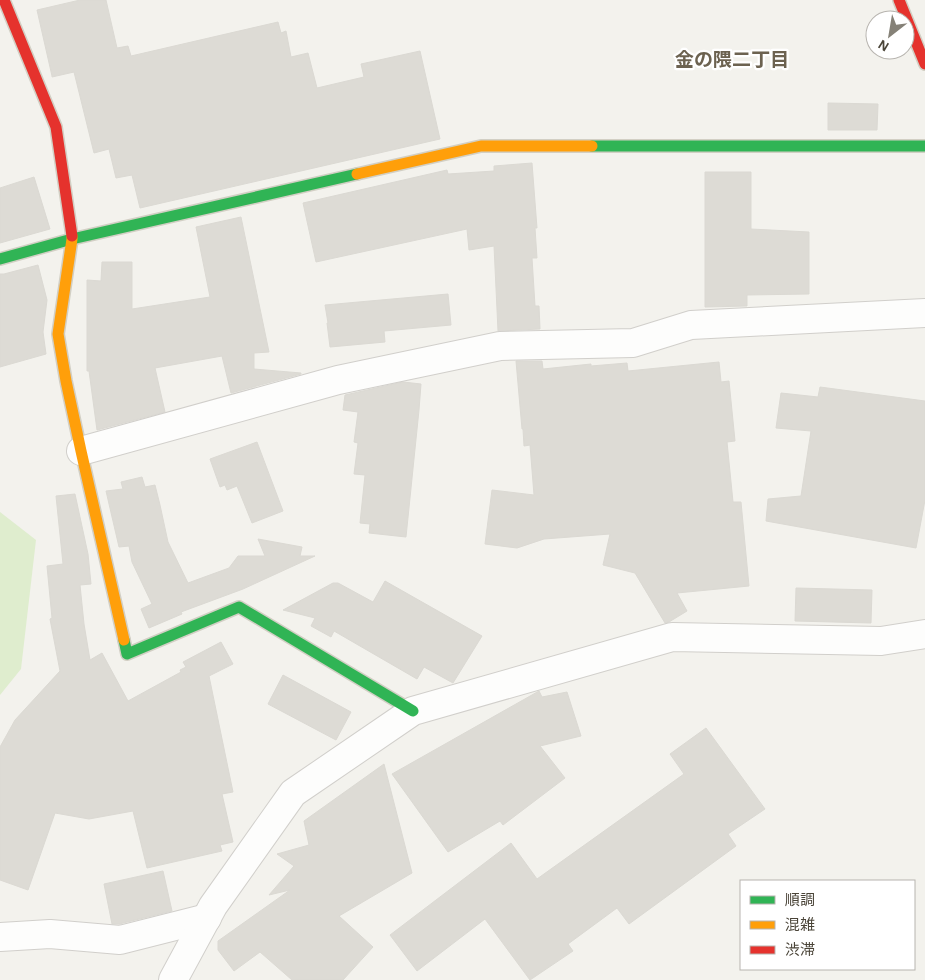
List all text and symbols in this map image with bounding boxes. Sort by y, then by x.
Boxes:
north arrow [865,10,915,60]
text: N [876,37,892,54]
district label: 金の隈二丁目 [675,50,789,70]
legend [740,880,915,970]
text: 順調 [785,893,815,908]
text: 混雑 [785,917,815,933]
text: 渋滞 [785,942,815,958]

